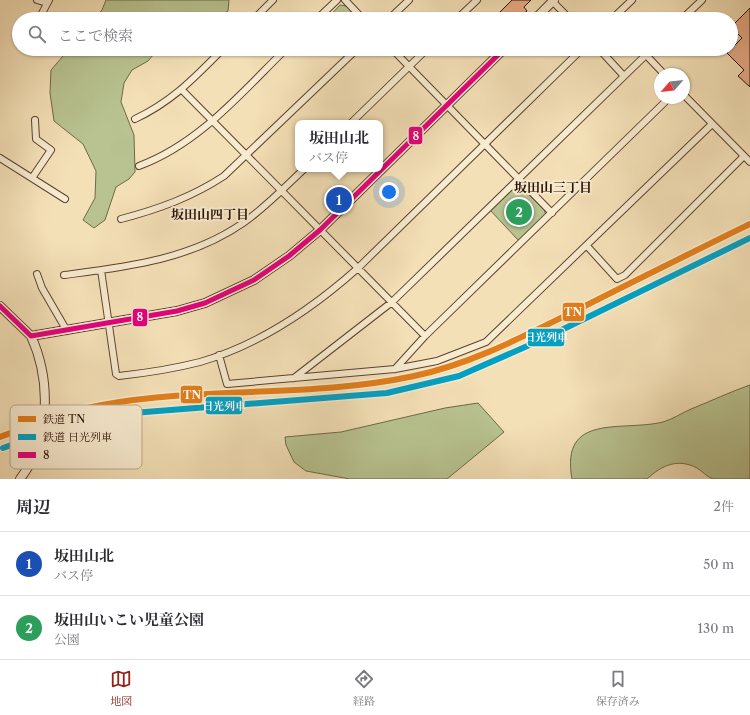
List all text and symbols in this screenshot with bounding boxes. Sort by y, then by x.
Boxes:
search box [12,12,738,56]
icon: search [26,23,48,45]
text: ここで検索 [58,26,133,45]
north arrow [654,68,690,104]
popup [295,120,383,172]
line badge: 8 [408,126,423,145]
text: 坂田山北 [309,128,369,147]
text: 8 [413,129,420,143]
text: バス停 [309,149,348,165]
district label: 坂田山三丁目 [514,179,592,195]
your location [379,182,399,202]
pin: 1 [326,185,352,215]
pin: 2 [506,197,532,227]
district label: 坂田山四丁目 [171,206,249,222]
line badge: TN [562,302,585,322]
text: TN [564,305,582,319]
line badge: 8 [132,308,148,327]
text: 8 [137,310,144,324]
line badge: 日光列車 [527,328,565,347]
text: 日光列車 [524,330,568,344]
line badge: TN [180,385,203,404]
text: TN [183,388,201,402]
line badge: 日光列車 [205,396,243,415]
text: 日光列車 [202,399,246,413]
legend [10,405,142,469]
text: 鉄道 TN [43,412,85,426]
text: 鉄道 日光列車 [43,430,112,444]
text: 8 [43,448,50,462]
text: 周辺 [16,497,50,517]
text: 2件 [714,498,734,514]
text: 坂田山北 [54,546,114,565]
text: 1 [26,556,32,572]
text: 50 m [703,556,734,572]
text: バス停 [54,567,93,583]
text: 坂田山いこい児童公園 [54,610,204,629]
text: 2 [25,620,33,636]
text: 130 m [698,620,734,636]
text: 公園 [54,631,80,647]
tab: 地図 [110,668,132,708]
tab: 経路 [353,668,375,708]
tab: 保存済み [596,668,640,708]

